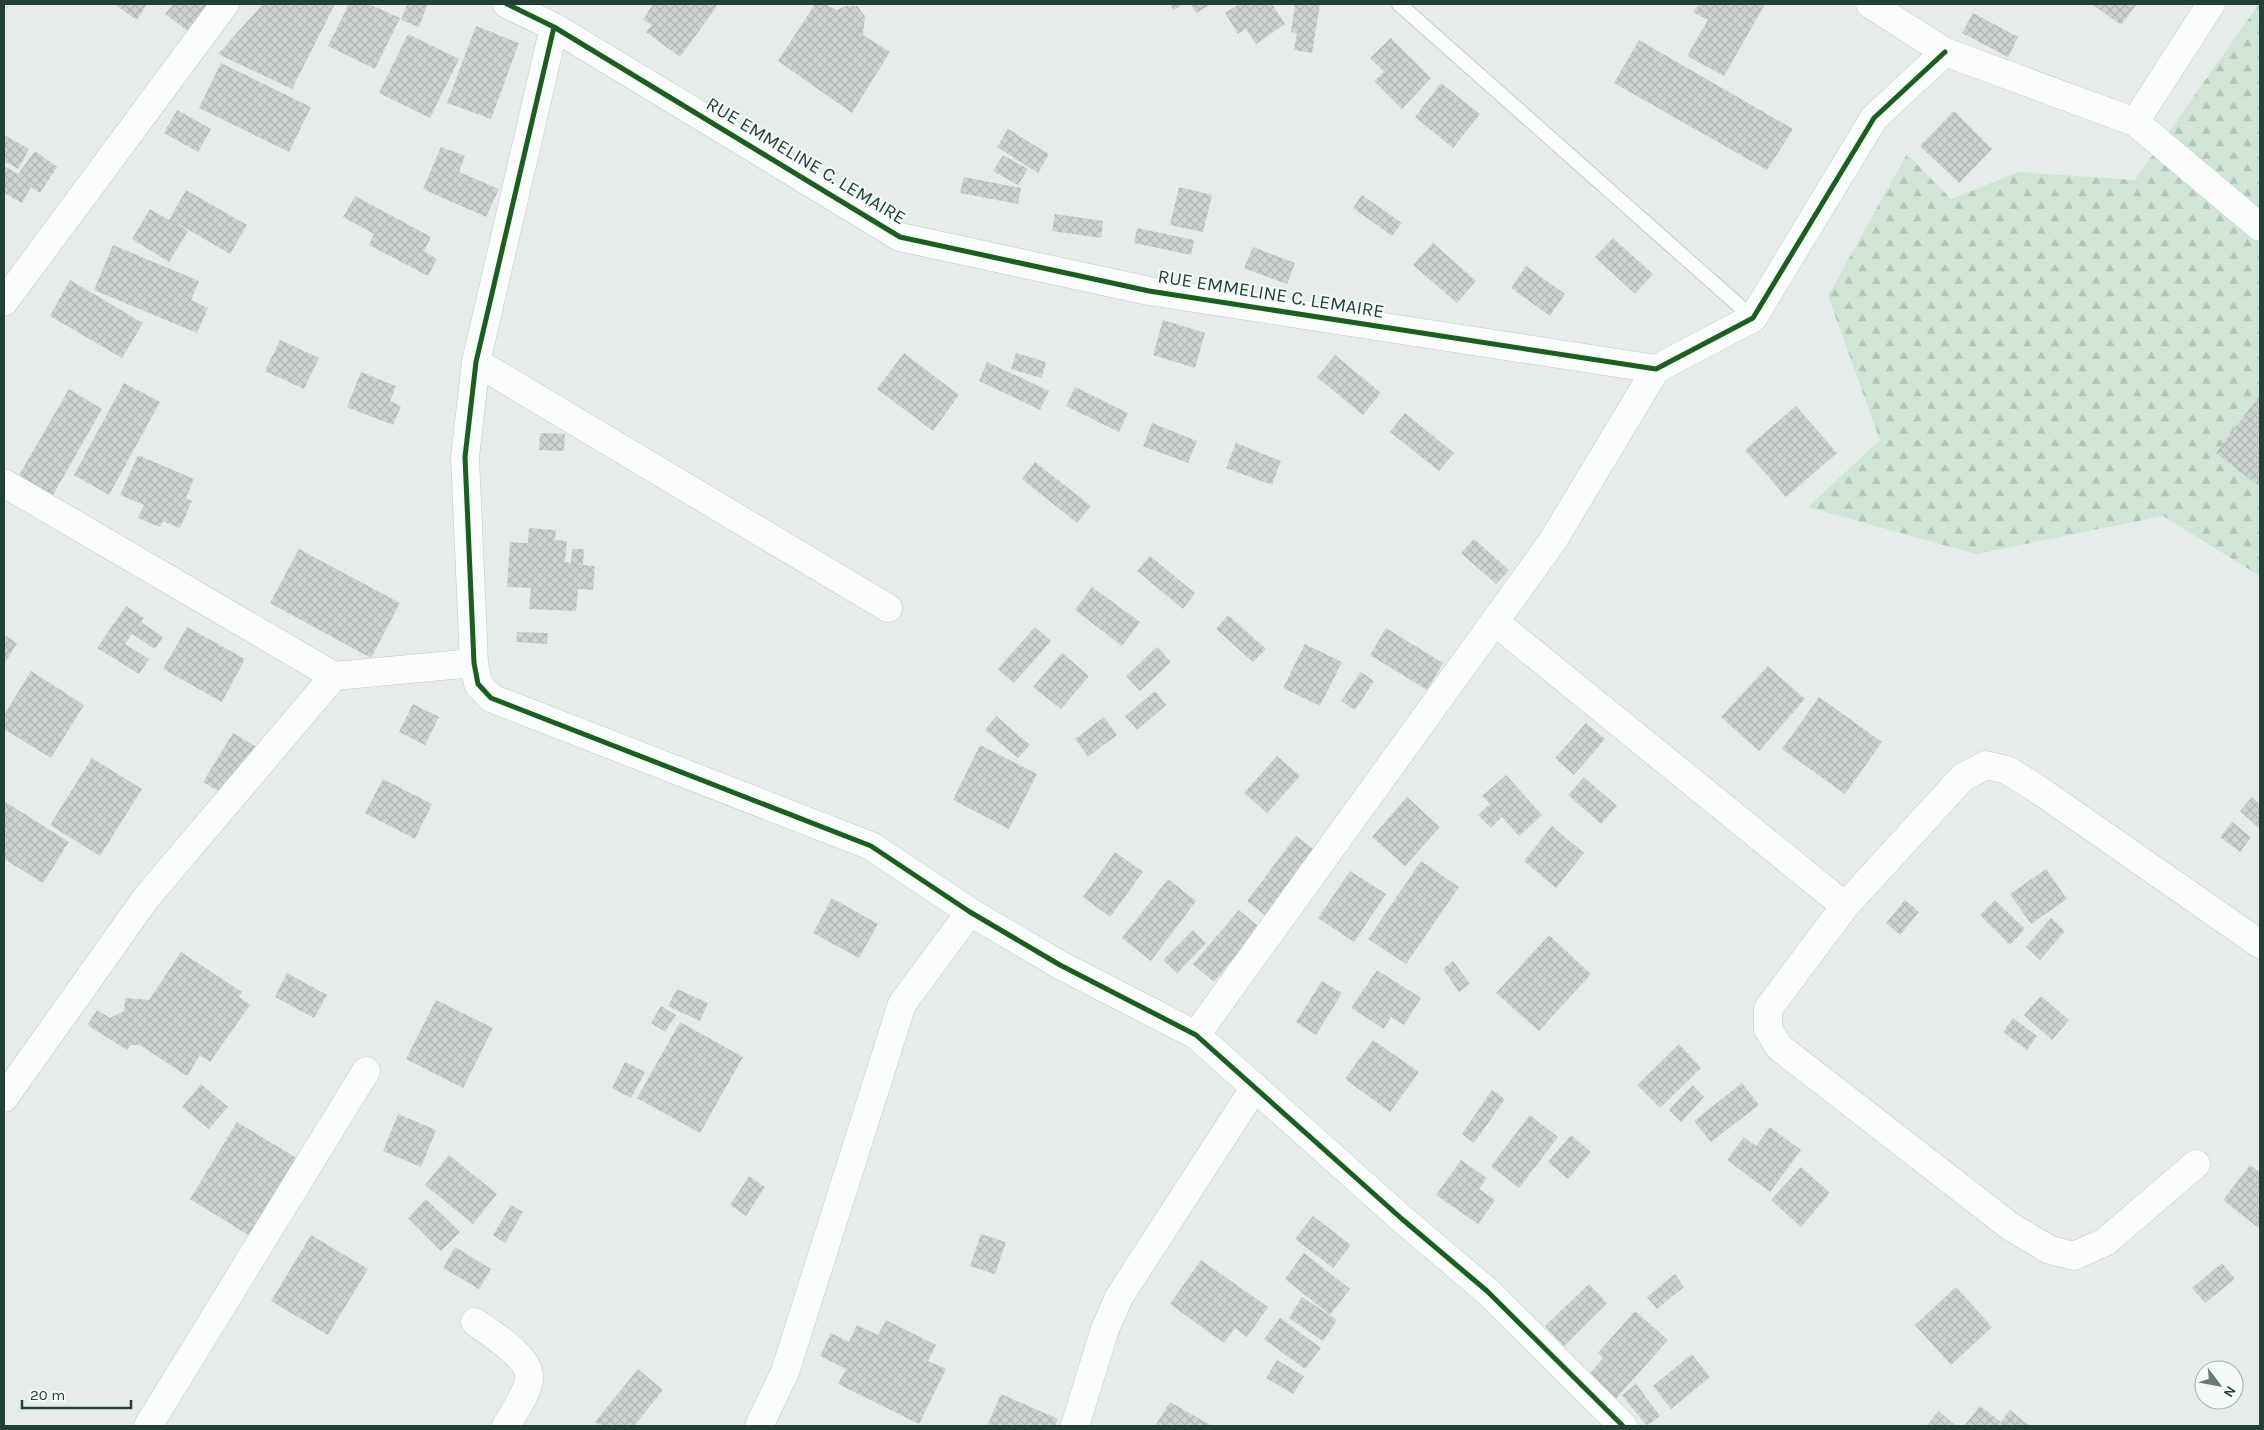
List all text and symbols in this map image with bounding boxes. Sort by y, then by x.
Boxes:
street label: RUE EMMELINE C. LEMAIRE [702,93,910,229]
street label: RUE EMMELINE C. LEMAIRE [1156,265,1386,323]
north arrow [2194,1360,2244,1410]
scale bar [22,1378,131,1410]
text: N [2220,1383,2239,1400]
text: 20 m [30,1386,65,1404]

